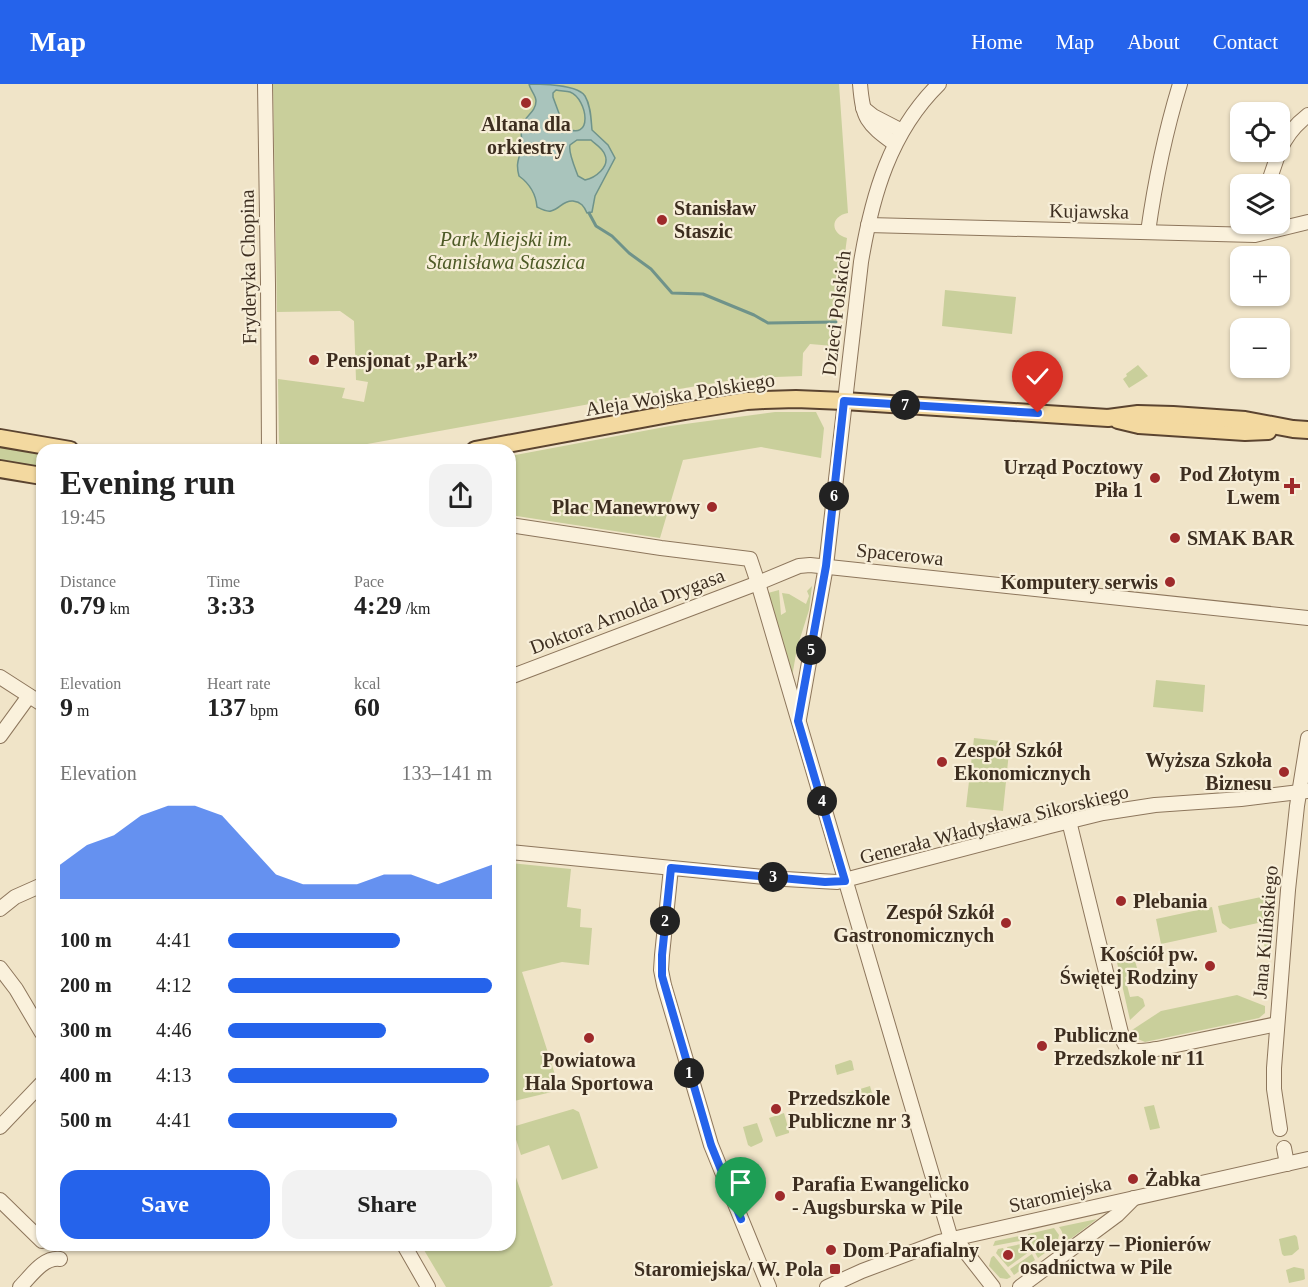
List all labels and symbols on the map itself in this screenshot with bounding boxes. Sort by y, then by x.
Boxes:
marker: Altana dla orkiestry [519,96,533,110]
place label: Altana dla orkiestry [481,113,571,159]
street label: Fryderyka Chopina [236,189,261,345]
place label: Stanisław Staszic [674,197,757,242]
street label: Kujawska [1049,199,1129,224]
marker: Stanisław Staszic [655,213,669,227]
park label: Park Miejski im. Stanisława Staszica [427,228,585,273]
street label: Dzieci Polskich [817,249,855,377]
place label: Pensjonat „Park” [326,349,478,372]
pin [1012,351,1063,413]
marker: Pensjonat „Park” [307,353,321,367]
street label: Aleja Wojska Polskiego [584,368,776,421]
pin: 7 [890,390,920,420]
place label: Urząd Pocztowy Piła 1 [1004,456,1143,501]
place label: Pod Złotym Lwem [1179,463,1280,508]
marker: Urząd Pocztowy Piła 1 [1148,471,1162,485]
marker: Pod Złotym Lwem [1285,479,1299,493]
pin: 6 [819,481,849,511]
place label: Plac Manewrowy [552,496,700,519]
marker: Plac Manewrowy [705,500,719,514]
place label: SMAK BAR [1187,527,1295,549]
marker: SMAK BAR [1168,531,1182,545]
street label: Spacerowa [855,538,945,571]
street label: Doktora Arnolda Drygasa [527,564,728,659]
place label: Komputery serwis [1001,571,1158,594]
marker: Komputery serwis [1163,575,1177,589]
pin: 5 [796,635,826,665]
place label: Zespół Szkół Ekonomicznych [954,739,1091,785]
place label: Wyższa Szkoła Biznesu [1146,749,1272,794]
marker: Zespół Szkół Ekonomicznych [935,755,949,769]
marker: Wyższa Szkoła Biznesu [1277,765,1291,779]
street label: Generała Władysława Sikorskiego [857,780,1131,869]
pin: 4 [807,786,837,816]
pin: 3 [758,862,788,892]
street label: Jana Kilińskiego [1248,864,1283,1000]
place label: Plebania [1133,890,1207,912]
marker: Plebania [1114,894,1128,908]
place label: Zespół Szkół Gastronomicznych [833,901,994,947]
pin: 2 [650,906,680,936]
marker: Zespół Szkół Gastronomicznych [999,916,1013,930]
place label: Kościół pw. Świętej Rodziny [1060,943,1198,989]
marker: Kościół pw. Świętej Rodziny [1203,959,1217,973]
place label: Publiczne Przedszkole nr 11 [1054,1024,1205,1069]
marker: Powiatowa Hala Sportowa [582,1031,596,1045]
marker: Publiczne Przedszkole nr 11 [1035,1039,1049,1053]
place label: Powiatowa Hala Sportowa [525,1049,653,1095]
pin: 1 [674,1058,704,1088]
place label: Przedszkole Publiczne nr 3 [788,1087,911,1132]
marker: Przedszkole Publiczne nr 3 [769,1102,783,1116]
pin [715,1157,766,1219]
place label: Żabka [1145,1167,1201,1190]
street label: Staromiejska [1007,1172,1114,1217]
marker: Żabka [1126,1172,1140,1186]
place label: Parafia Ewangelicko - Augsburska w Pile [792,1173,969,1219]
marker: Parafia Ewangelicko - Augsburska w Pile [773,1189,787,1203]
place label: Kolejarzy – Pionierów osadnictwa w Pile [1020,1233,1212,1278]
place label: Dom Parafialny [843,1239,979,1262]
marker: Dom Parafialny [824,1243,838,1257]
marker: Kolejarzy – Pionierów osadnictwa w Pile [1001,1248,1015,1262]
place label: Staromiejska/ W. Pola [634,1258,823,1281]
marker: Staromiejska/ W. Pola [828,1262,842,1276]

